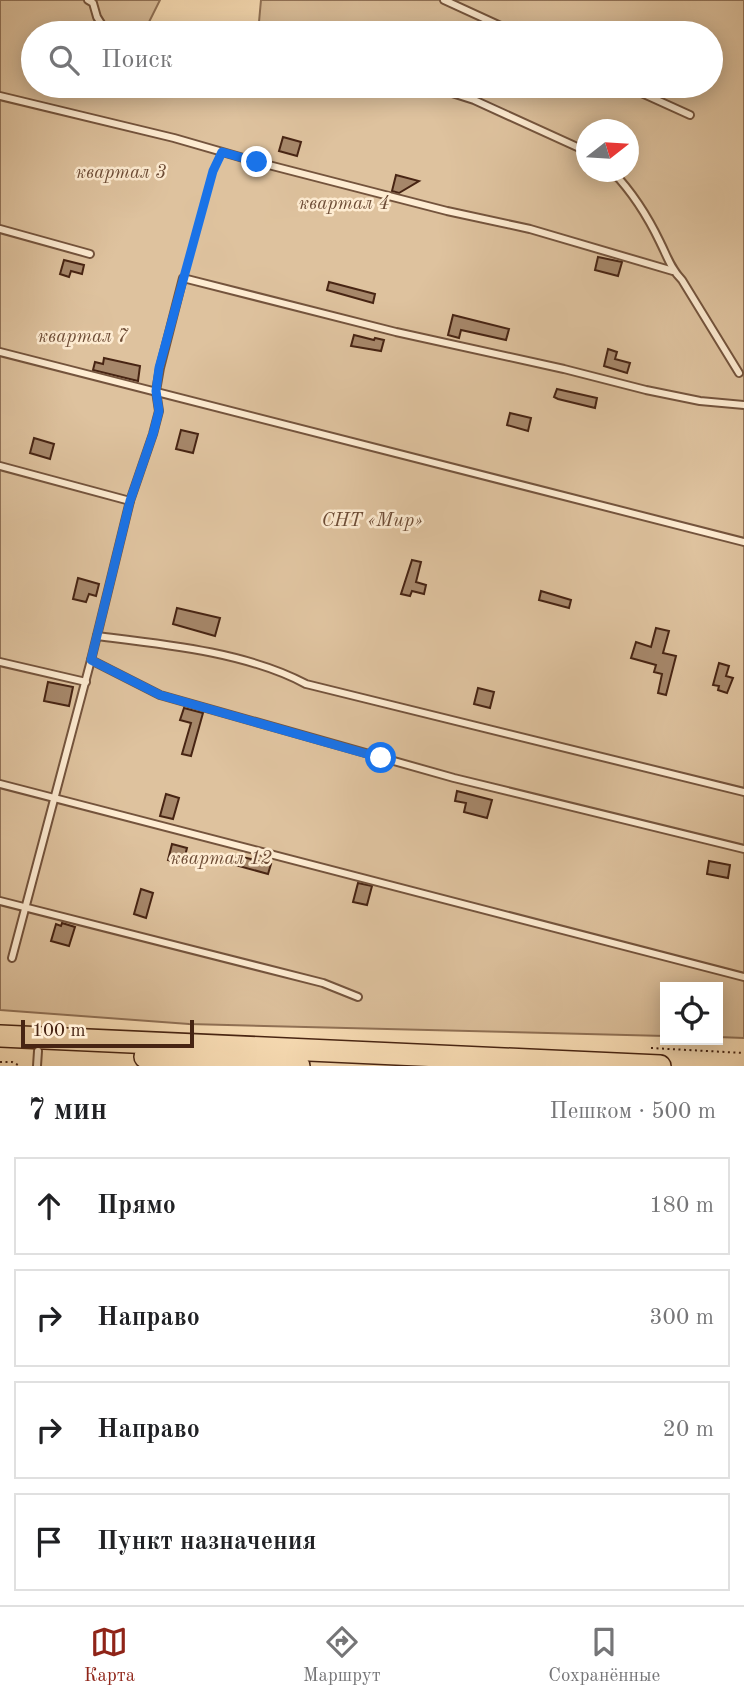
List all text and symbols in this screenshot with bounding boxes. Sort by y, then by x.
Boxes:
search box [21,21,723,98]
icon: search [45,41,83,79]
text: Поиск [101,47,173,73]
north arrow [576,119,639,182]
route end [241,146,272,177]
park label: квартал 3 [76,164,166,183]
park label: квартал 4 [299,195,389,214]
park label: квартал 7 [38,328,129,347]
park label: СНТ «Мир» [321,512,423,531]
route start [365,742,396,773]
park label: квартал 12 [170,850,272,869]
map controls [660,982,723,1045]
button: locate [660,982,723,1045]
scale bar [21,1017,194,1049]
text: 100 m [32,1022,85,1041]
text: 7 мин [28,1096,107,1126]
text: Пешком · 500 m [550,1100,716,1123]
icon: ahead [30,1187,68,1225]
text: Прямо [97,1193,176,1219]
text: 180 m [649,1194,714,1217]
icon: right [30,1299,68,1337]
text: Направо [97,1305,200,1331]
text: 300 m [649,1306,714,1329]
icon: right [30,1411,68,1449]
text: Направо [97,1417,200,1443]
text: 20 m [663,1418,714,1441]
icon: arrive [30,1523,68,1561]
text: Пункт назначения [97,1529,316,1555]
tab: Карта [84,1623,135,1688]
tab: Маршрут [303,1623,381,1688]
tab: Сохранённые [548,1623,660,1688]

